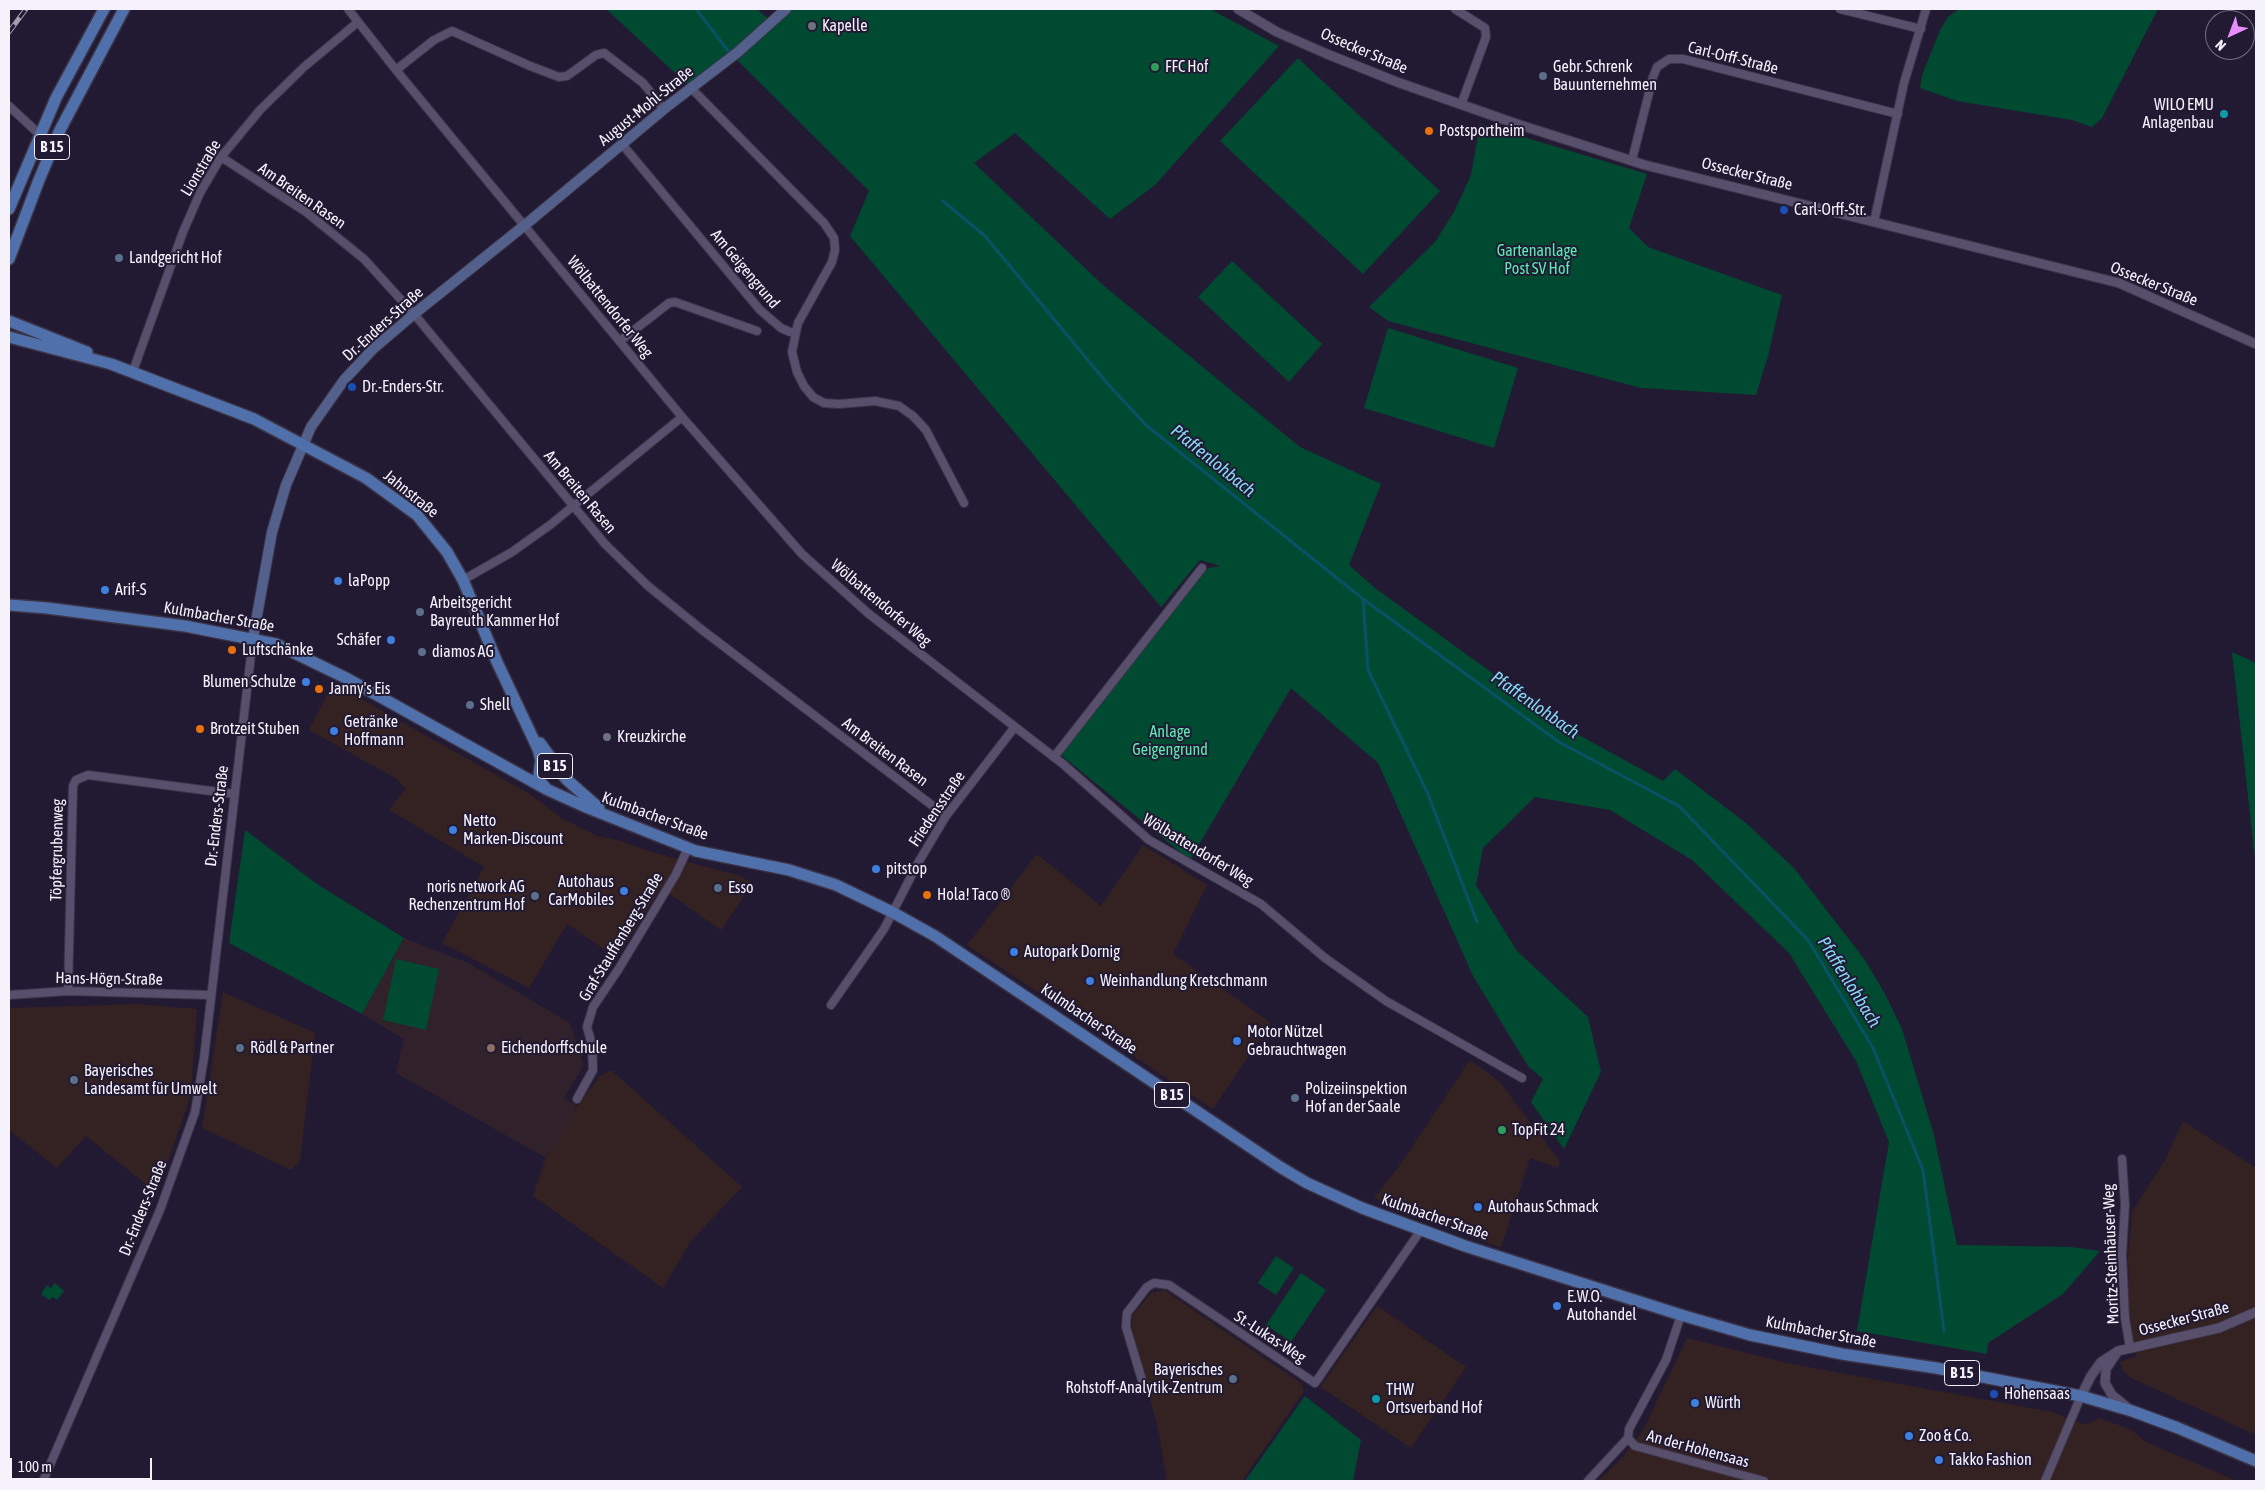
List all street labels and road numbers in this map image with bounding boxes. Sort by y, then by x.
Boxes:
street label: Ossecker Straße [1318,24,1410,78]
street label: Carl-Orff-Straße [1686,38,1780,78]
street label: August-Mohl-Straße [595,62,697,150]
road number: B 15 [34,134,70,160]
street label: Lionstraße [177,136,225,200]
street label: Ossecker Straße [1700,153,1794,195]
street label: Am Breiten Rasen [254,159,350,233]
street label: Am Geigengrund [706,226,784,312]
street label: Wölbattendorfer Weg [563,252,657,362]
street label: Ossecker Straße [2107,258,2201,310]
street label: Dr.-Enders-Straße [339,283,427,365]
street label: Am Breiten Rasen [540,447,620,537]
street label: Jahnstraße [380,466,442,522]
street label: Wölbattendorfer Weg [827,555,935,651]
street label: Kulmbacher Straße [162,598,276,636]
street label: Am Breiten Rasen [838,713,932,791]
road number: B 15 [538,754,572,778]
street label: Dr.-Enders-Straße [201,764,233,868]
street label: Friedensstraße [905,768,969,850]
street label: Kulmbacher Straße [599,788,711,844]
street label: Töpfergrubenweg [47,799,67,901]
street label: Wölbattendorfer Weg [1139,809,1257,891]
street label: Graf-Stauffenberg-Straße [575,869,667,1005]
street label: Hans-Högn-Straße [55,968,163,990]
street label: Kulmbacher Straße [1037,980,1141,1058]
road number: B 15 [1154,1082,1190,1108]
street label: Dr.-Enders-Straße [115,1157,171,1259]
street label: Moritz-Steinhäuser-Weg [2099,1183,2123,1325]
street label: Kulmbacher Straße [1379,1190,1491,1244]
street label: Ossecker Straße [2137,1298,2231,1340]
street label: St.-Lukas-Weg [1231,1307,1309,1367]
street label: Kulmbacher Straße [1764,1312,1878,1352]
road number: B 15 [1944,1360,1980,1386]
street label: An der Hohensaas [1645,1426,1751,1472]

